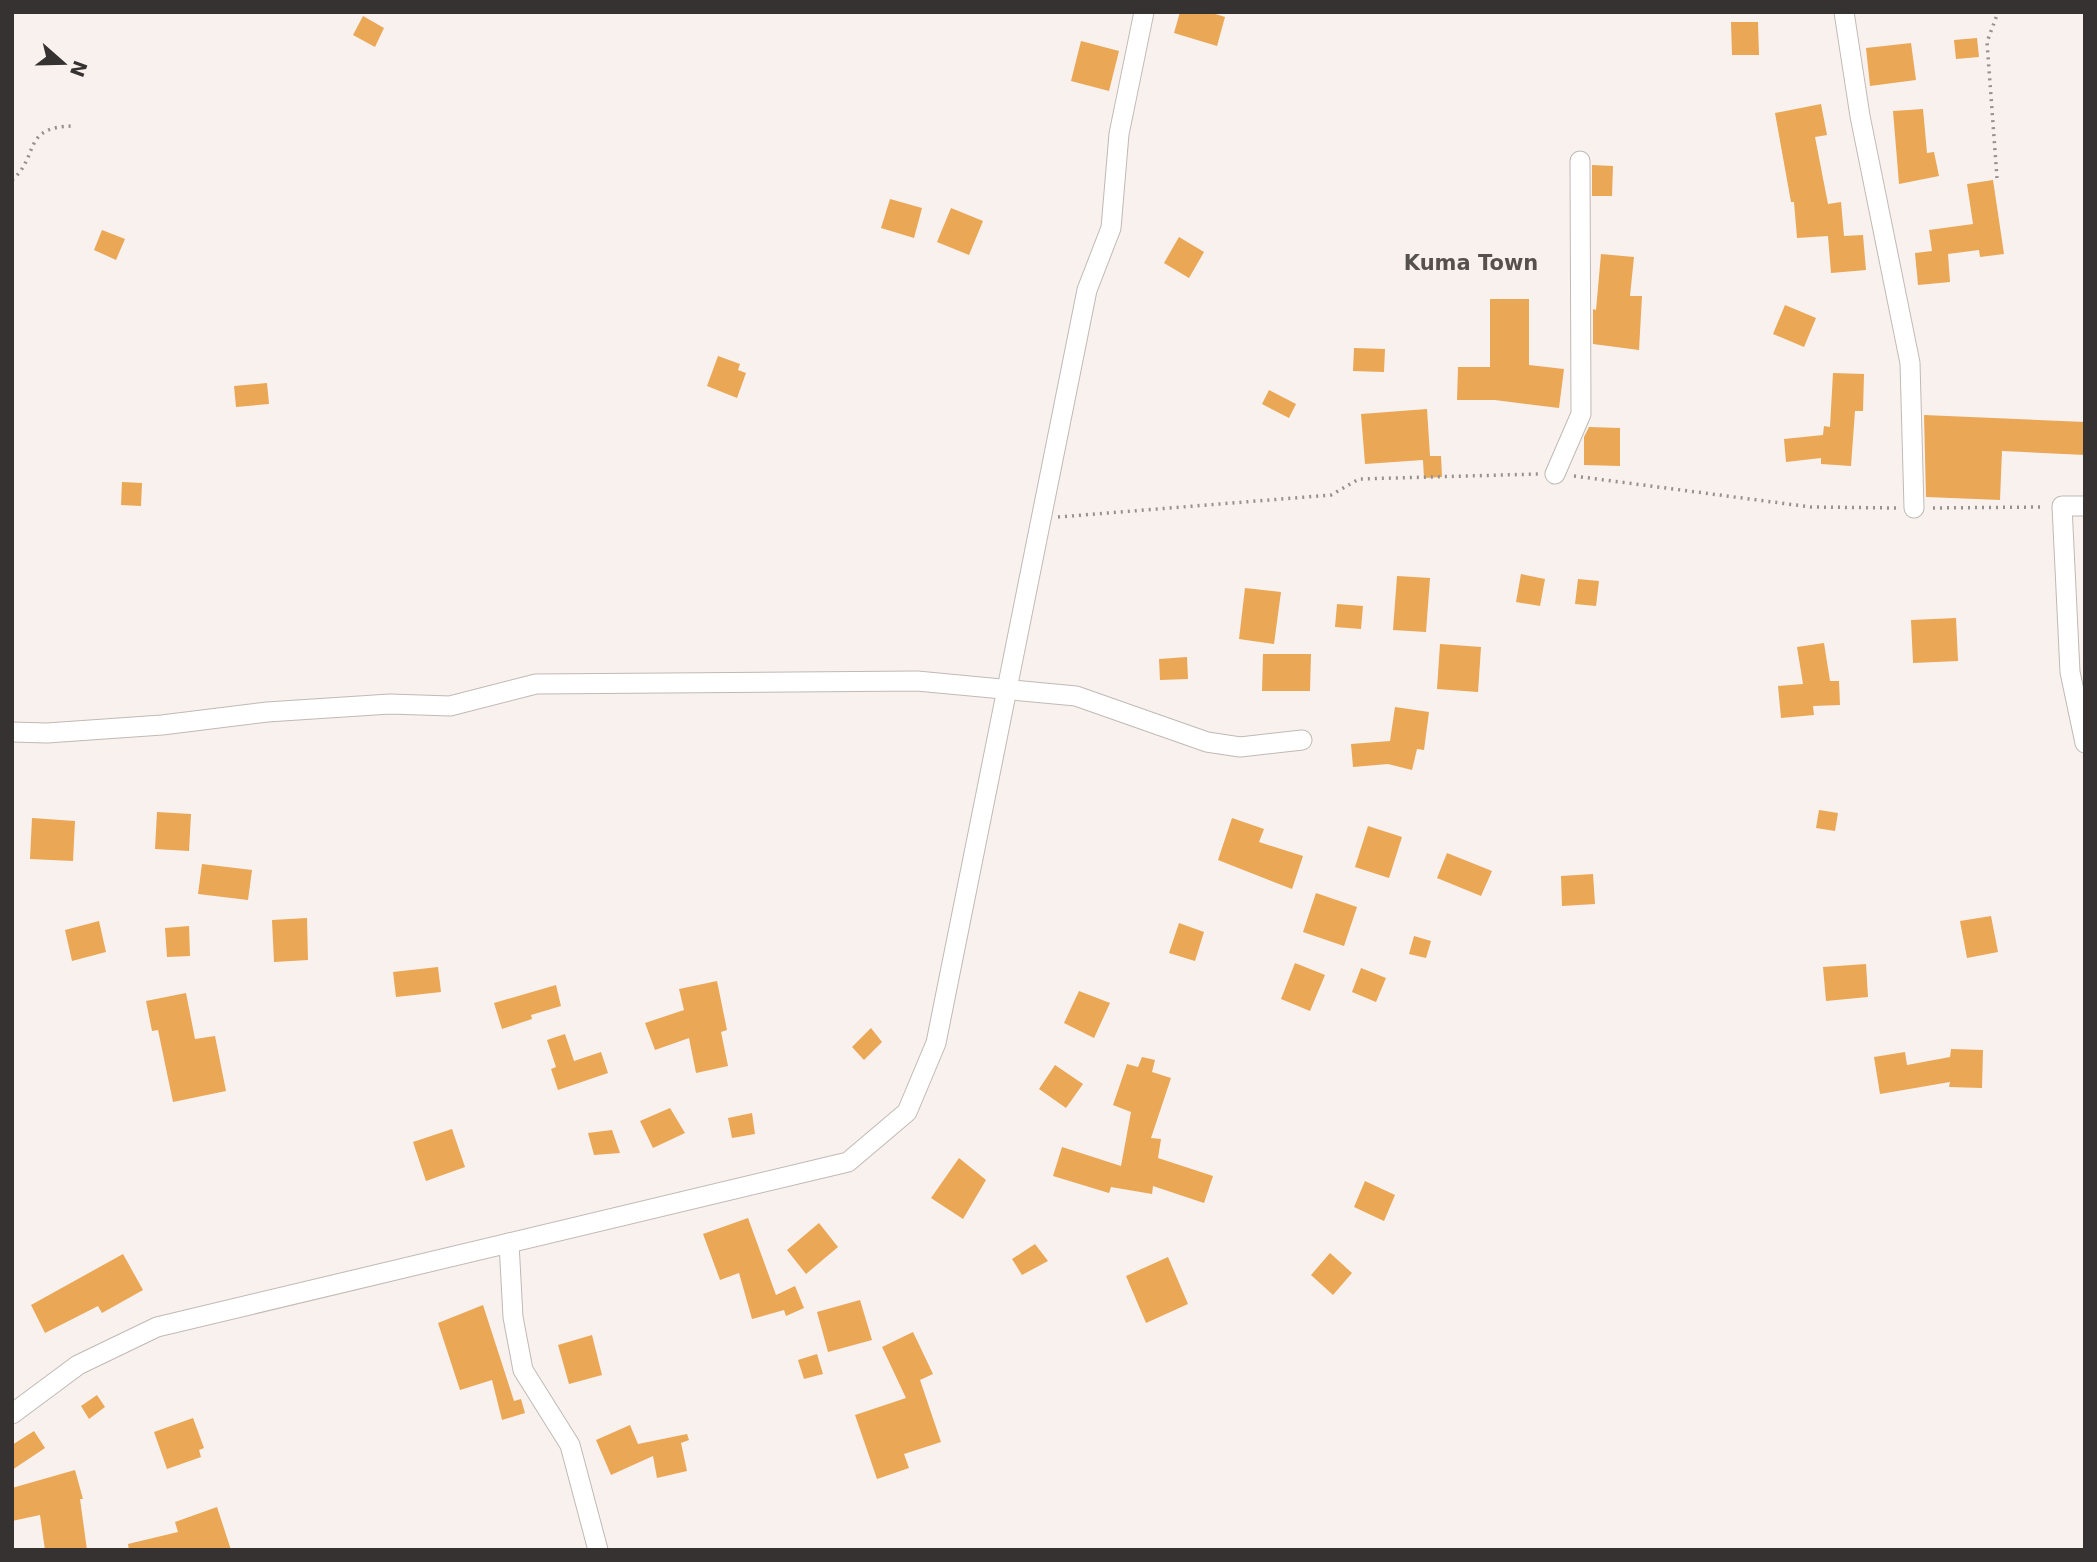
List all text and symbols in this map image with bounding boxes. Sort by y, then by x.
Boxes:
north arrow [28,28,98,98]
text: N [66,58,92,80]
district label: Kuma Town [1404,251,1538,275]

